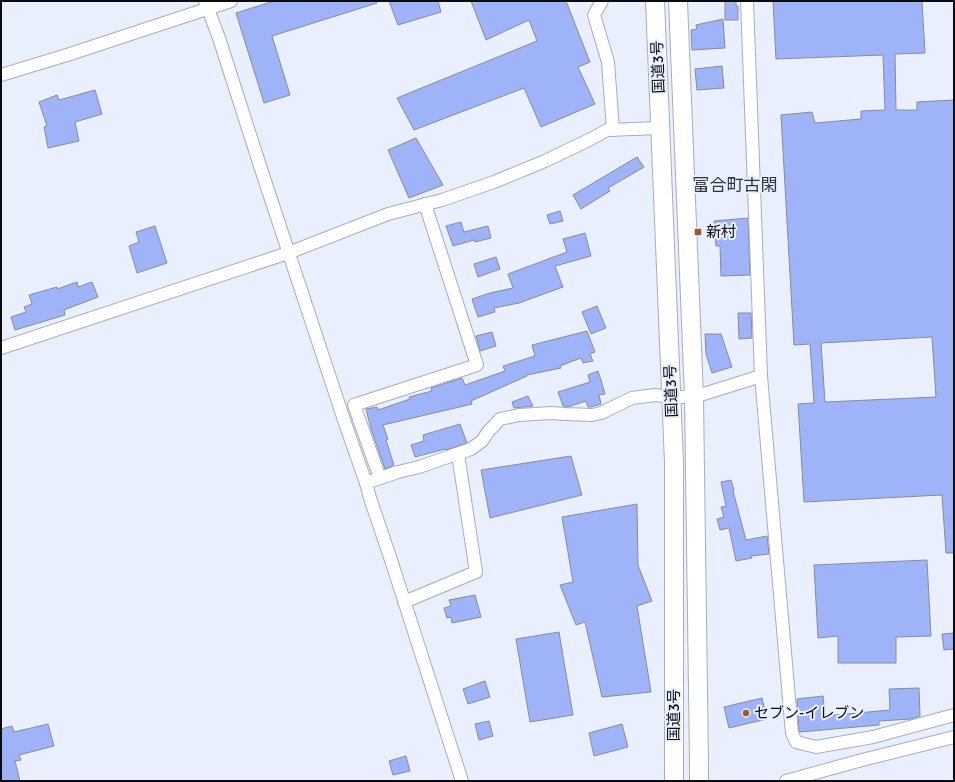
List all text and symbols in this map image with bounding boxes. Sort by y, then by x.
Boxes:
street label: 国道3号 [648,40,668,94]
district label: 富合町古閑 [693,175,778,196]
place label: 新村 [706,223,736,241]
marker: 新村 [693,227,703,237]
street label: 国道3号 [661,364,681,418]
street label: 国道3号 [665,688,683,742]
place label: セブン-イレブン [754,704,864,722]
marker: セブン-イレブン [741,708,751,718]

